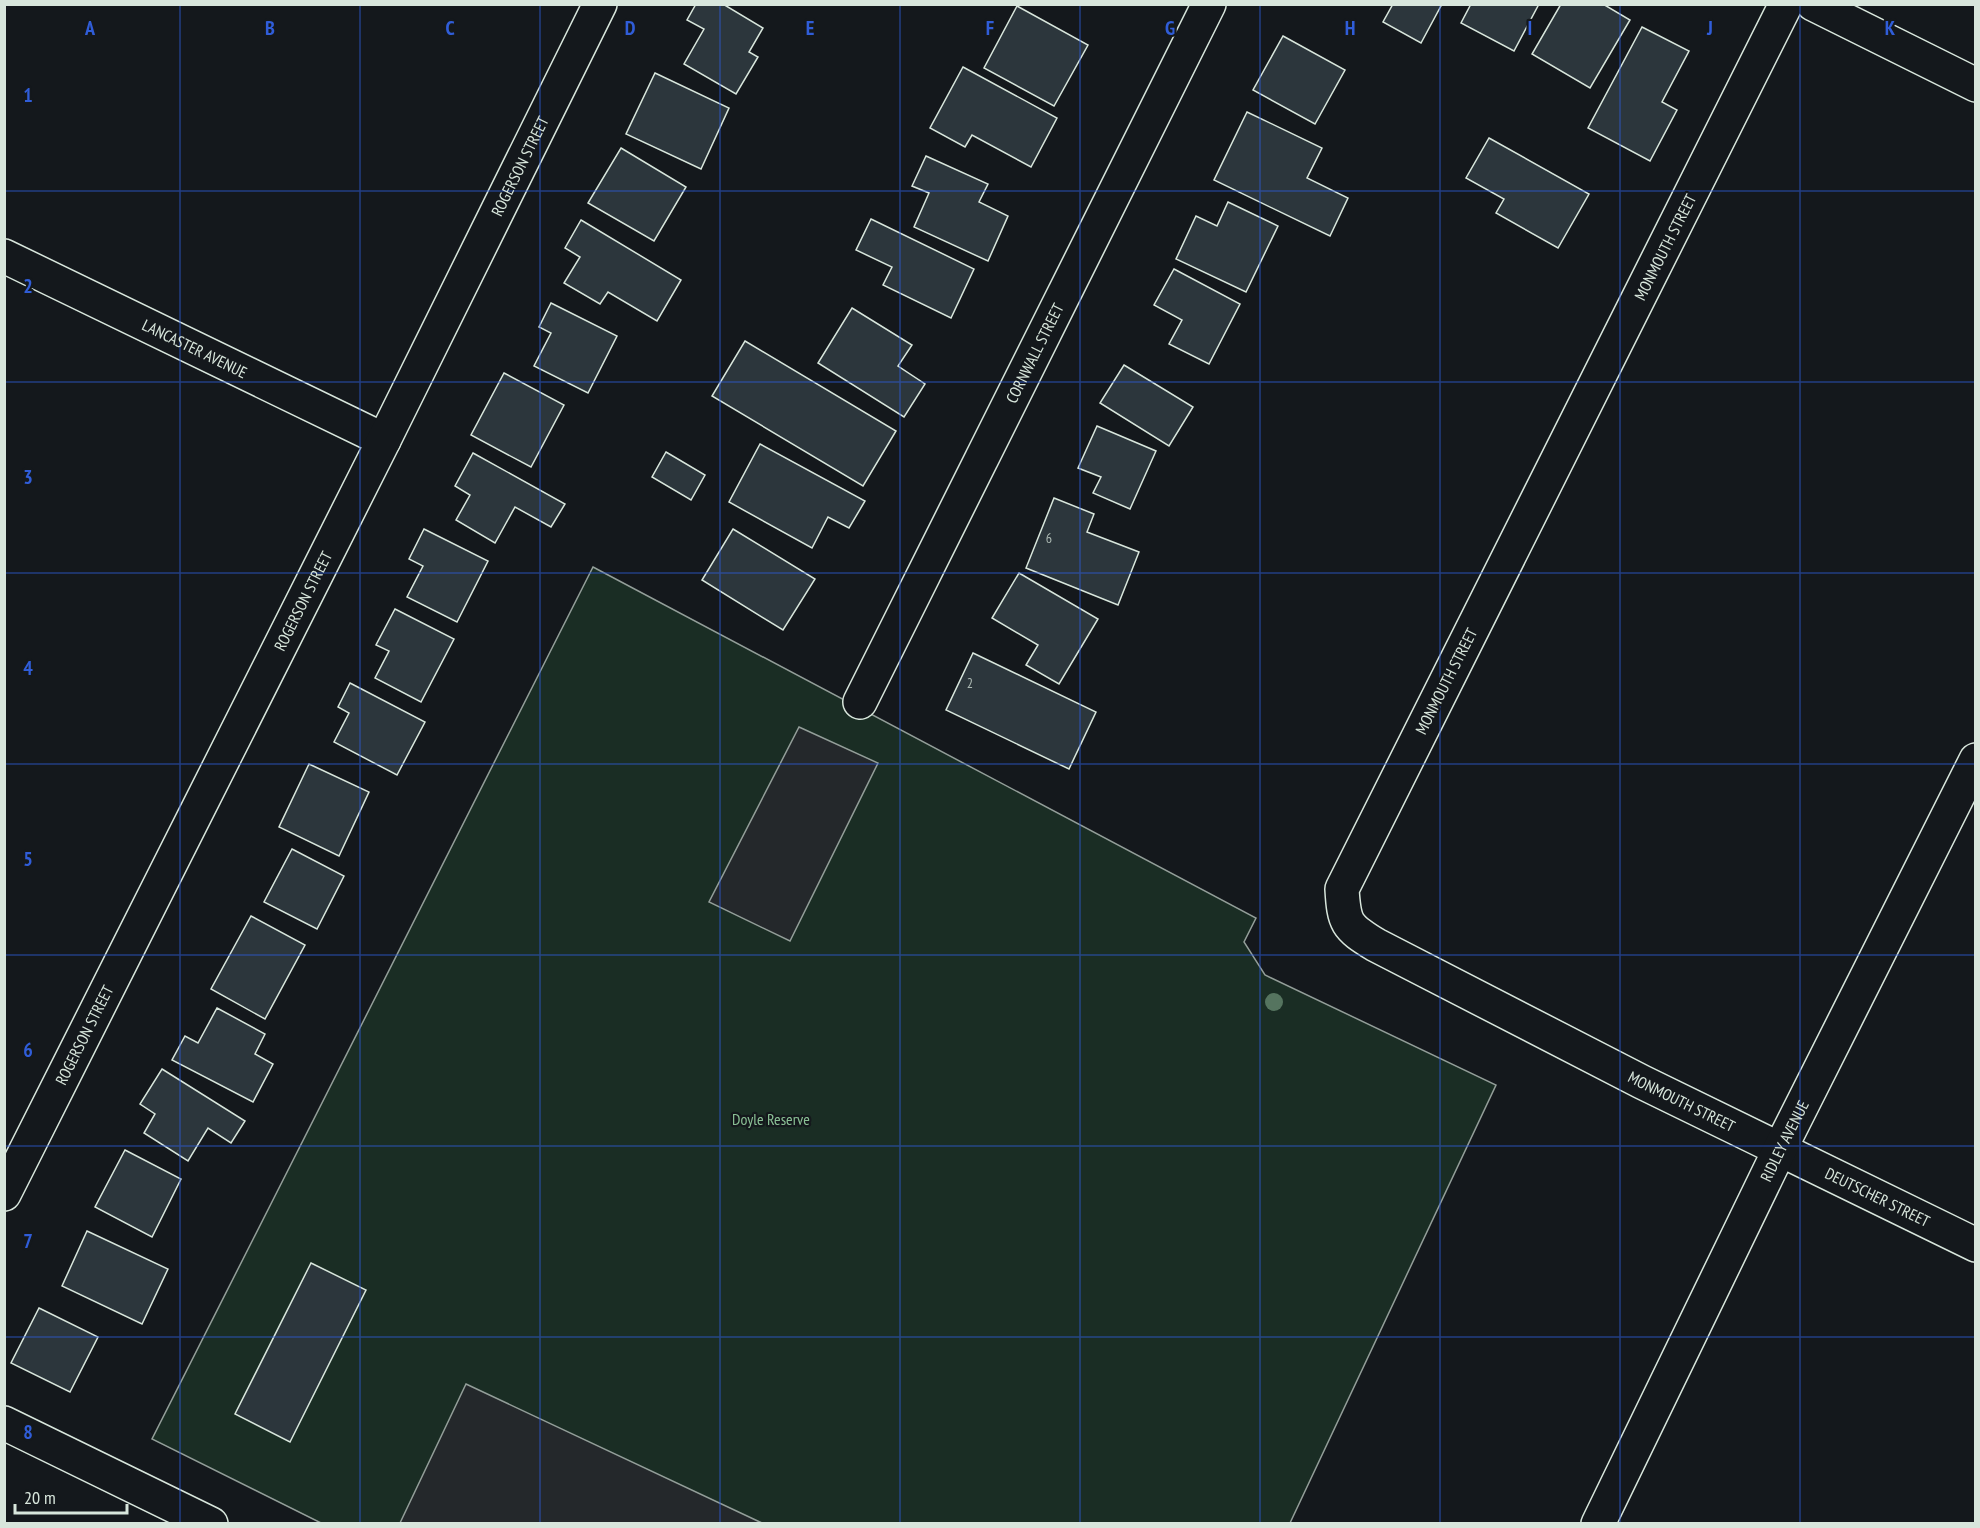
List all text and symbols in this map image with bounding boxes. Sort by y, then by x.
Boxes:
text: A [84,15,96,41]
text: B [265,15,275,41]
text: C [445,15,455,41]
text: D [625,15,636,41]
text: E [806,15,814,41]
text: F [986,15,994,41]
text: G [1165,15,1175,41]
text: H [1345,15,1355,41]
text: I [1528,15,1532,41]
text: J [1706,15,1713,41]
text: K [1885,15,1896,41]
text: 1 [23,82,33,108]
street label: ROGERSON STREET [487,113,553,219]
street label: MONMOUTH STREET [1630,191,1700,303]
text: 2 [23,273,33,299]
street label: CORNWALL STREET [1001,300,1068,406]
street label: LANCASTER AVENUE [139,315,251,382]
text: 3 [23,464,33,490]
house number: 6 [1046,529,1052,547]
street label: ROGERSON STREET [269,548,336,654]
street label: MONMOUTH STREET [1411,625,1481,737]
text: 4 [23,655,33,681]
house number: 2 [967,674,973,692]
text: 5 [23,846,33,872]
street label: ROGERSON STREET [51,982,118,1088]
text: 6 [23,1037,33,1063]
street label: MONMOUTH STREET [1625,1067,1739,1136]
street label: RIDLEY AVENUE [1756,1097,1813,1185]
park label: Doyle Reserve [732,1109,810,1129]
street label: DEUTSCHER STREET [1822,1163,1933,1231]
text: 7 [23,1228,33,1254]
text: 8 [23,1419,33,1445]
scale bar [15,1477,128,1515]
text: 20 m [24,1486,56,1509]

